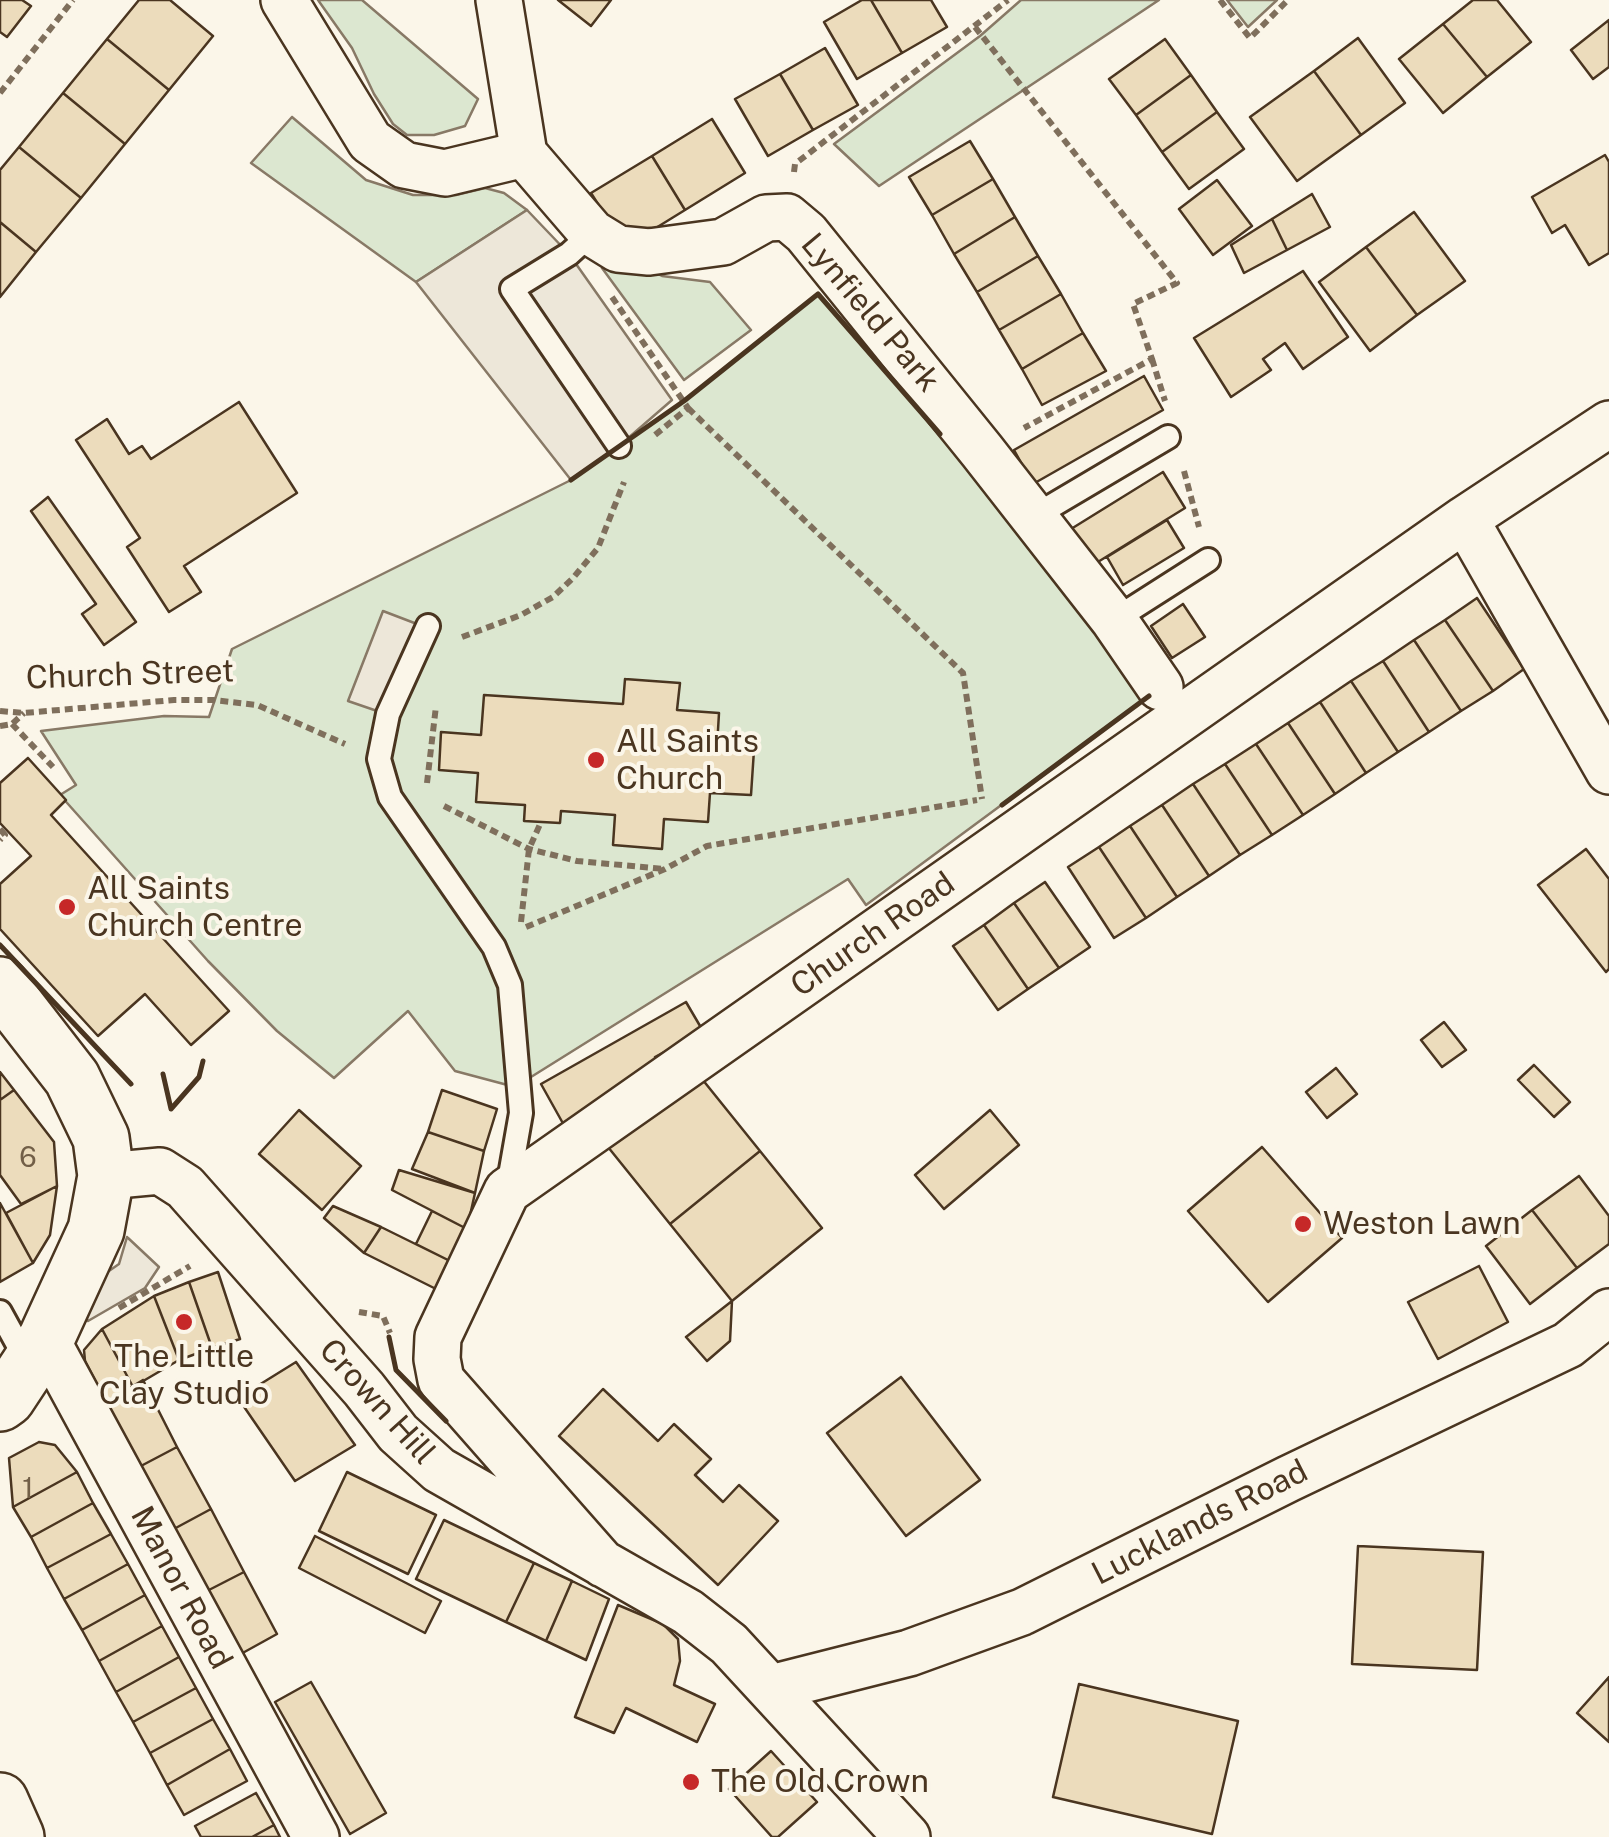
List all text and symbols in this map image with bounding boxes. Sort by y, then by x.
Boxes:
street label: Lynfield Park [793,226,947,400]
street label: Church Street [25,652,235,698]
place label: All Saints Church [616,723,759,798]
marker: All Saints Church [585,749,607,771]
street label: Church Road [784,865,962,1005]
place label: All Saints Church Centre [87,870,303,945]
marker: All Saints Church Centre [56,896,78,918]
house number: 6 [19,1141,37,1175]
place label: Weston Lawn [1323,1205,1521,1243]
marker: Weston Lawn [1292,1213,1314,1235]
marker: The Little Clay Studio [173,1311,195,1333]
street label: Crown Hill [311,1332,443,1472]
place label: The Little Clay Studio [99,1338,269,1413]
street label: Lucklands Road [1086,1452,1314,1594]
house number: 1 [22,1472,34,1506]
street label: Manor Road [122,1500,240,1676]
place label: The Old Crown [711,1763,929,1801]
marker: The Old Crown [680,1771,702,1793]

